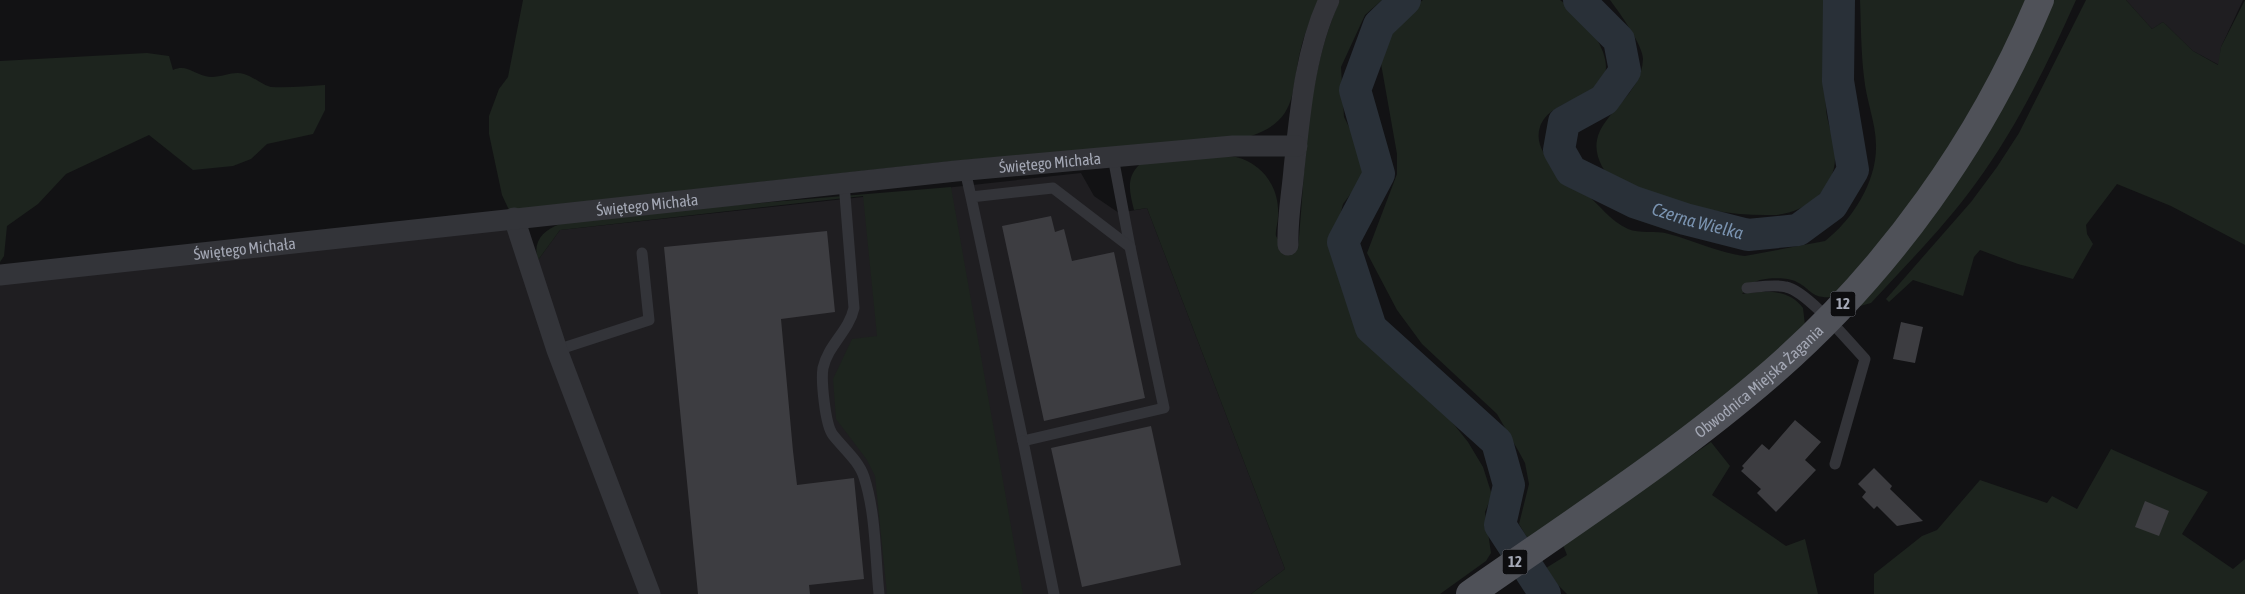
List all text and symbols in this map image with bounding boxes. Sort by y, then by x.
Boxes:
street label: Świętego Michała [998,149,1102,176]
street label: Świętego Michała [595,190,699,219]
water label: Czerna Wielka [1650,198,1746,244]
street label: Świętego Michała [193,234,296,263]
road number: 12 [1830,292,1856,316]
street label: Obwodnica Miejska Żagania [1691,321,1827,441]
road number: 12 [1502,550,1528,574]

